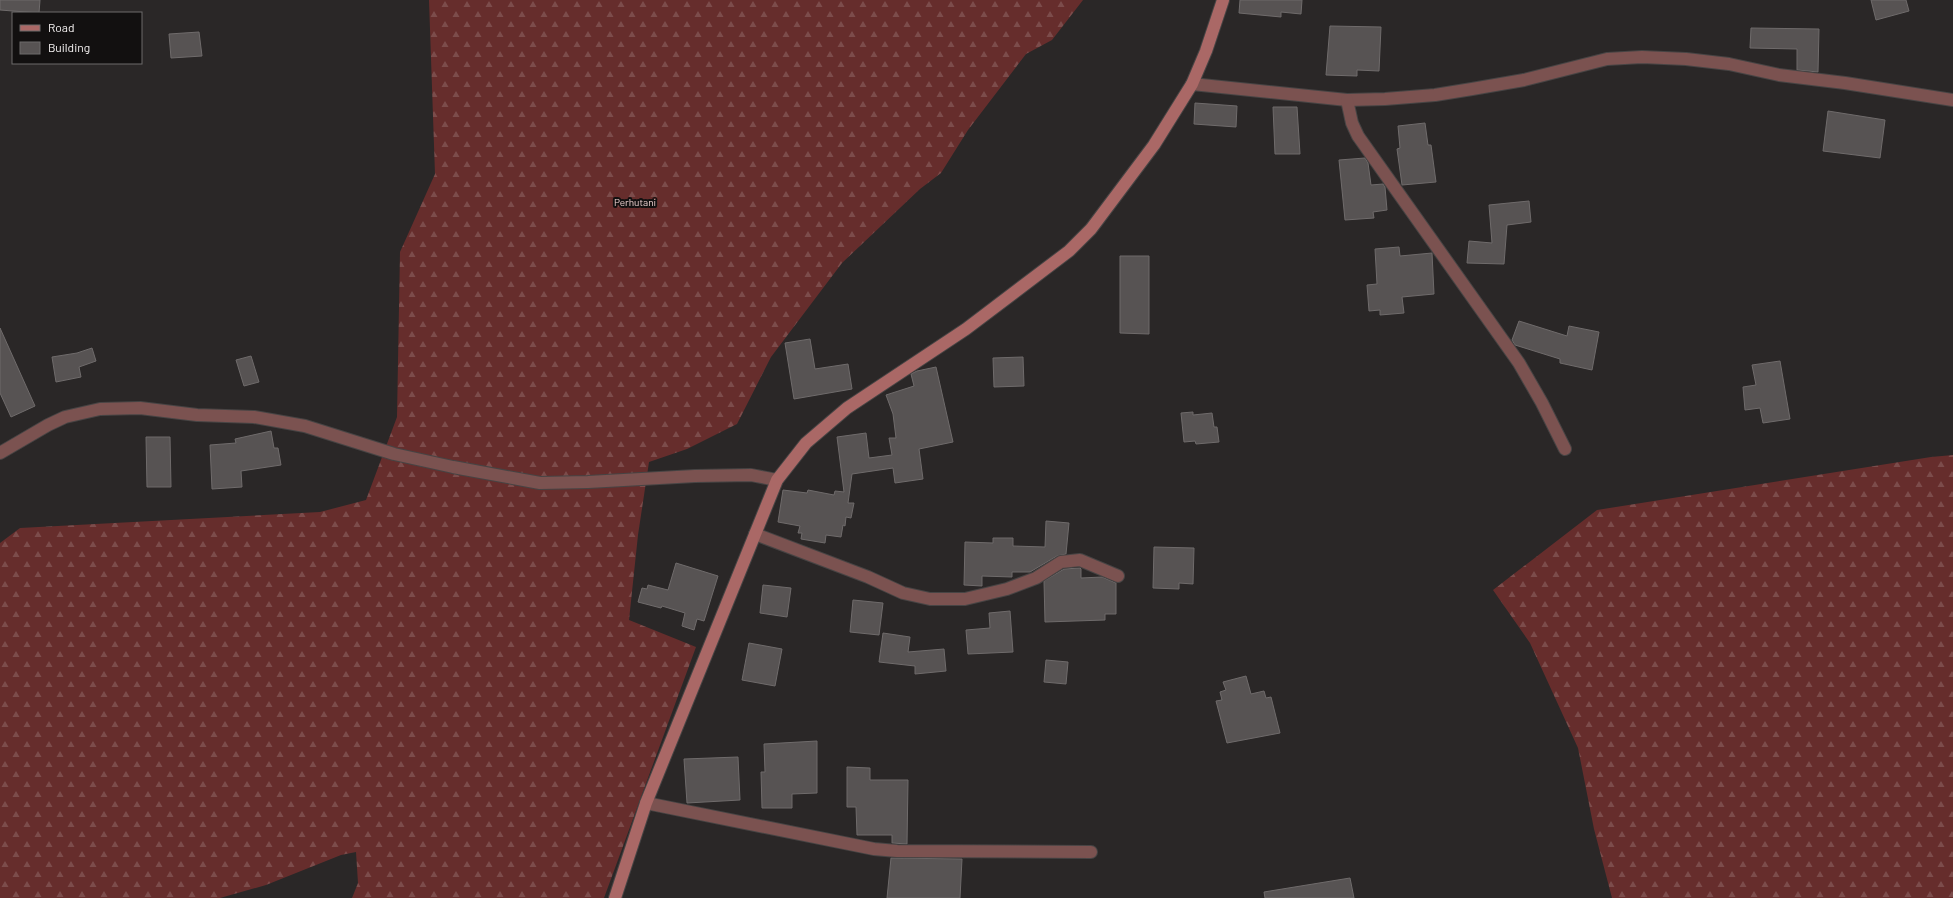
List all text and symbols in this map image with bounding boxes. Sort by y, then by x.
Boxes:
legend [12,12,142,64]
text: Road [48,20,75,34]
text: Building [48,40,90,54]
park label: Perhutani [614,196,656,208]

